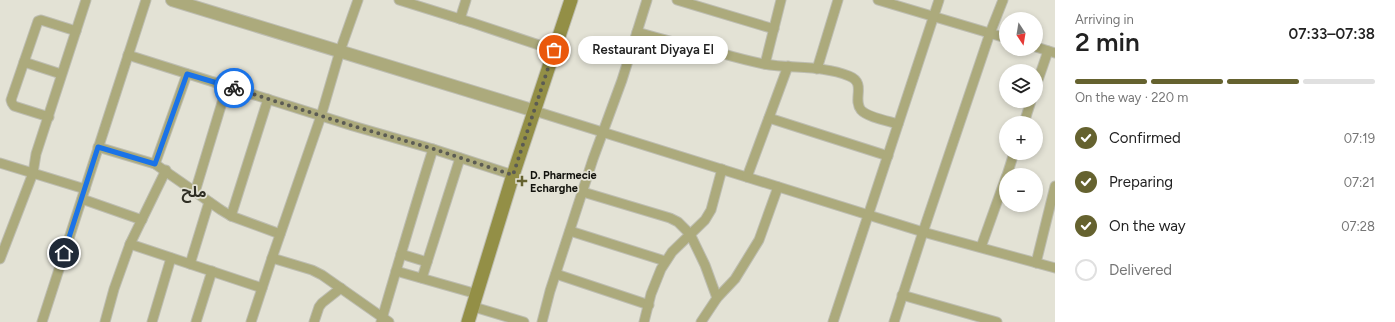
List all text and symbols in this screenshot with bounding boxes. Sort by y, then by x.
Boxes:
north arrow [999,12,1043,56]
map controls [999,12,1043,212]
text: Arriving in [1075,12,1134,27]
text: 07:33–07:38 [1289,25,1375,43]
text: 2 min [1075,26,1140,58]
pin [537,33,571,67]
callout: Restaurant Diyaya El [578,36,728,64]
icon: bag [543,39,565,61]
text: Restaurant Diyaya El [592,42,714,57]
button: layers [999,64,1043,108]
courier [214,68,254,108]
icon: bike [223,77,245,99]
text: On the way · 220 m [1075,90,1188,105]
button: + [999,116,1043,160]
icon: check [1075,127,1097,149]
text: Confirmed [1109,129,1181,147]
text: 07:19 [1344,131,1375,146]
button: − [999,168,1043,212]
place label: D. Pharmecie Echarghe [530,169,597,195]
icon: check [1075,171,1097,193]
text: Preparing [1109,173,1173,191]
text: 07:21 [1344,175,1375,190]
marker: D. Pharmecie Echarghe [517,176,527,186]
district label: ملح [182,183,206,203]
icon: check [1075,215,1097,237]
text: On the way [1109,217,1186,235]
text: 07:28 [1341,219,1375,234]
pin [47,236,81,270]
icon: home [53,242,75,264]
text: Delivered [1109,261,1172,279]

